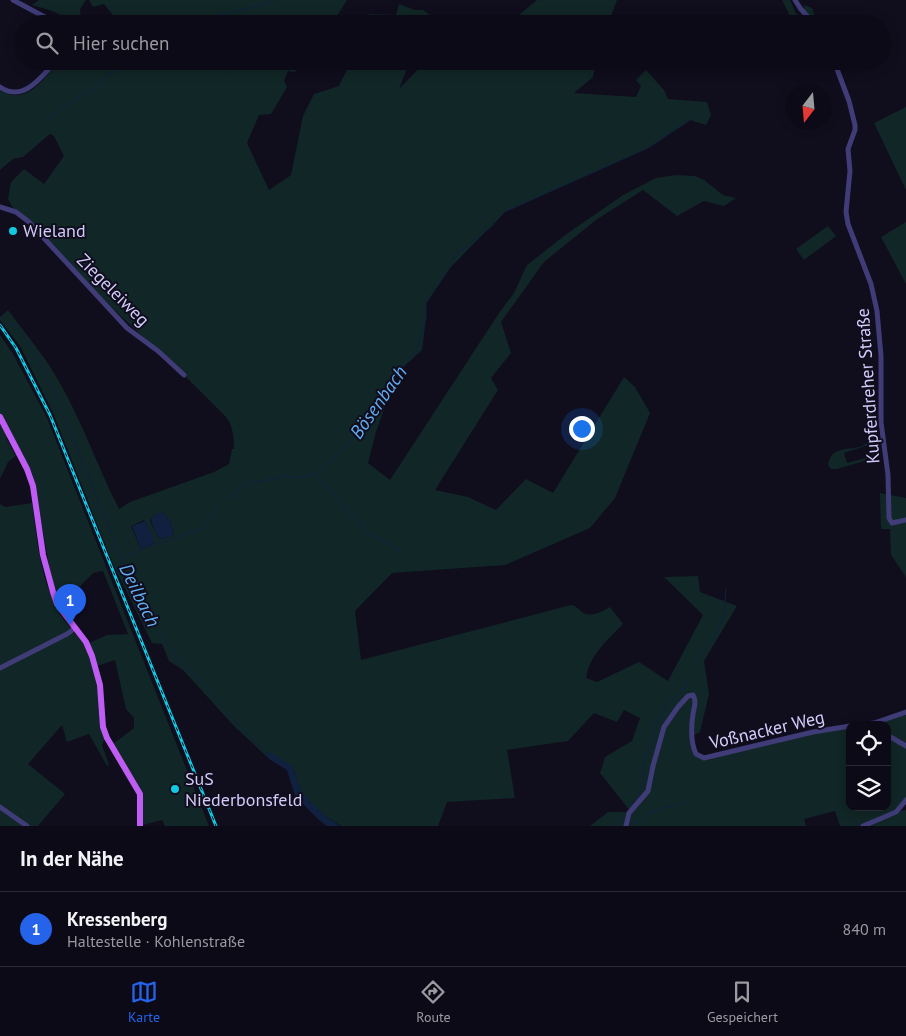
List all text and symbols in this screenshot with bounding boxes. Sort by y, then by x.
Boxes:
search box [15,15,891,70]
icon: search [33,29,61,57]
text: Hier suchen [73,31,169,55]
north arrow [786,85,831,130]
place label: Wieland [23,219,86,242]
marker: Wieland [7,225,19,237]
street label: Ziegeleiweg [72,249,154,331]
street label: Kupferdreher Straße [851,307,884,465]
water label: Bösenbach [344,361,412,443]
your location [569,416,595,442]
water label: Deilbach [114,559,166,631]
pin: 1 [54,584,86,625]
street label: Voßnacker Weg [706,705,827,754]
map controls [846,721,891,811]
button: locate [846,721,891,766]
button: layers [846,766,891,811]
place label: SuS Niederbonsfeld [185,767,302,811]
marker: SuS Niederbonsfeld [169,783,181,795]
text: In der Nähe [20,845,124,872]
text: Kressenberg [67,907,167,931]
text: 1 [31,919,41,939]
text: 840 m [843,919,886,939]
text: Haltestelle · Kohlenstraße [67,931,245,951]
tab: Karte [128,978,160,1026]
tab: Route [416,978,451,1026]
tab: Gespeichert [707,978,778,1026]

